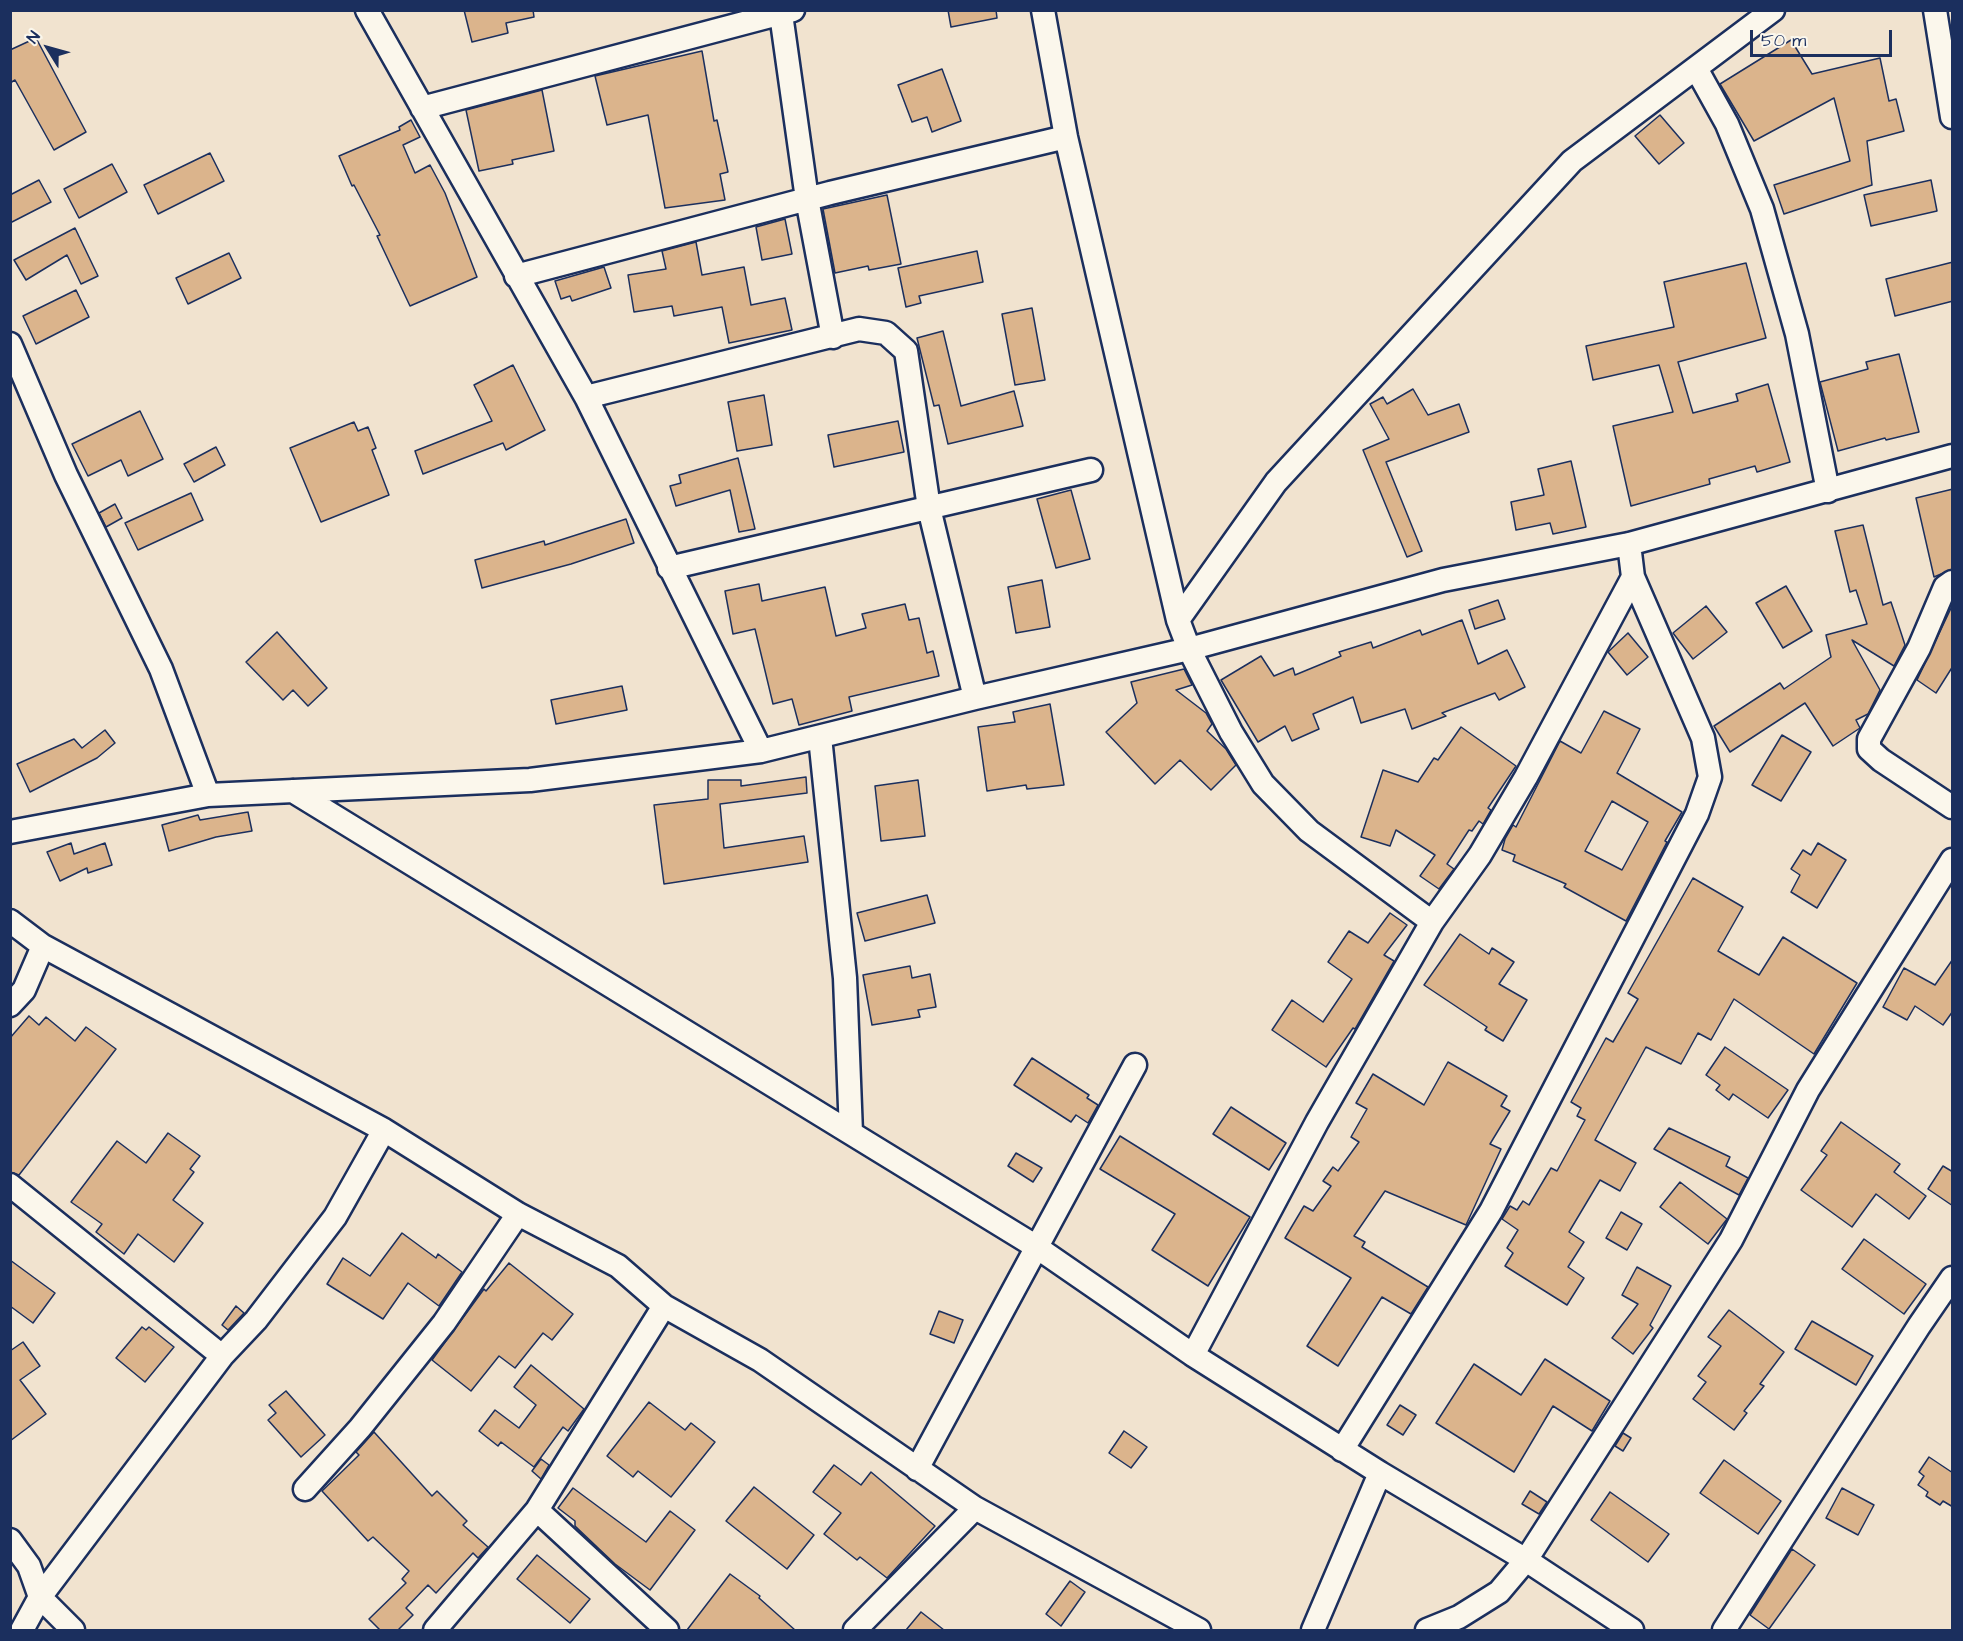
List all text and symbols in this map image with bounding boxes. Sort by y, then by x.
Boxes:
north arrow [18,18,78,78]
scale bar [1753,18,1896,56]
text: N [22,27,45,48]
text: 50 m [1761,28,1806,53]

